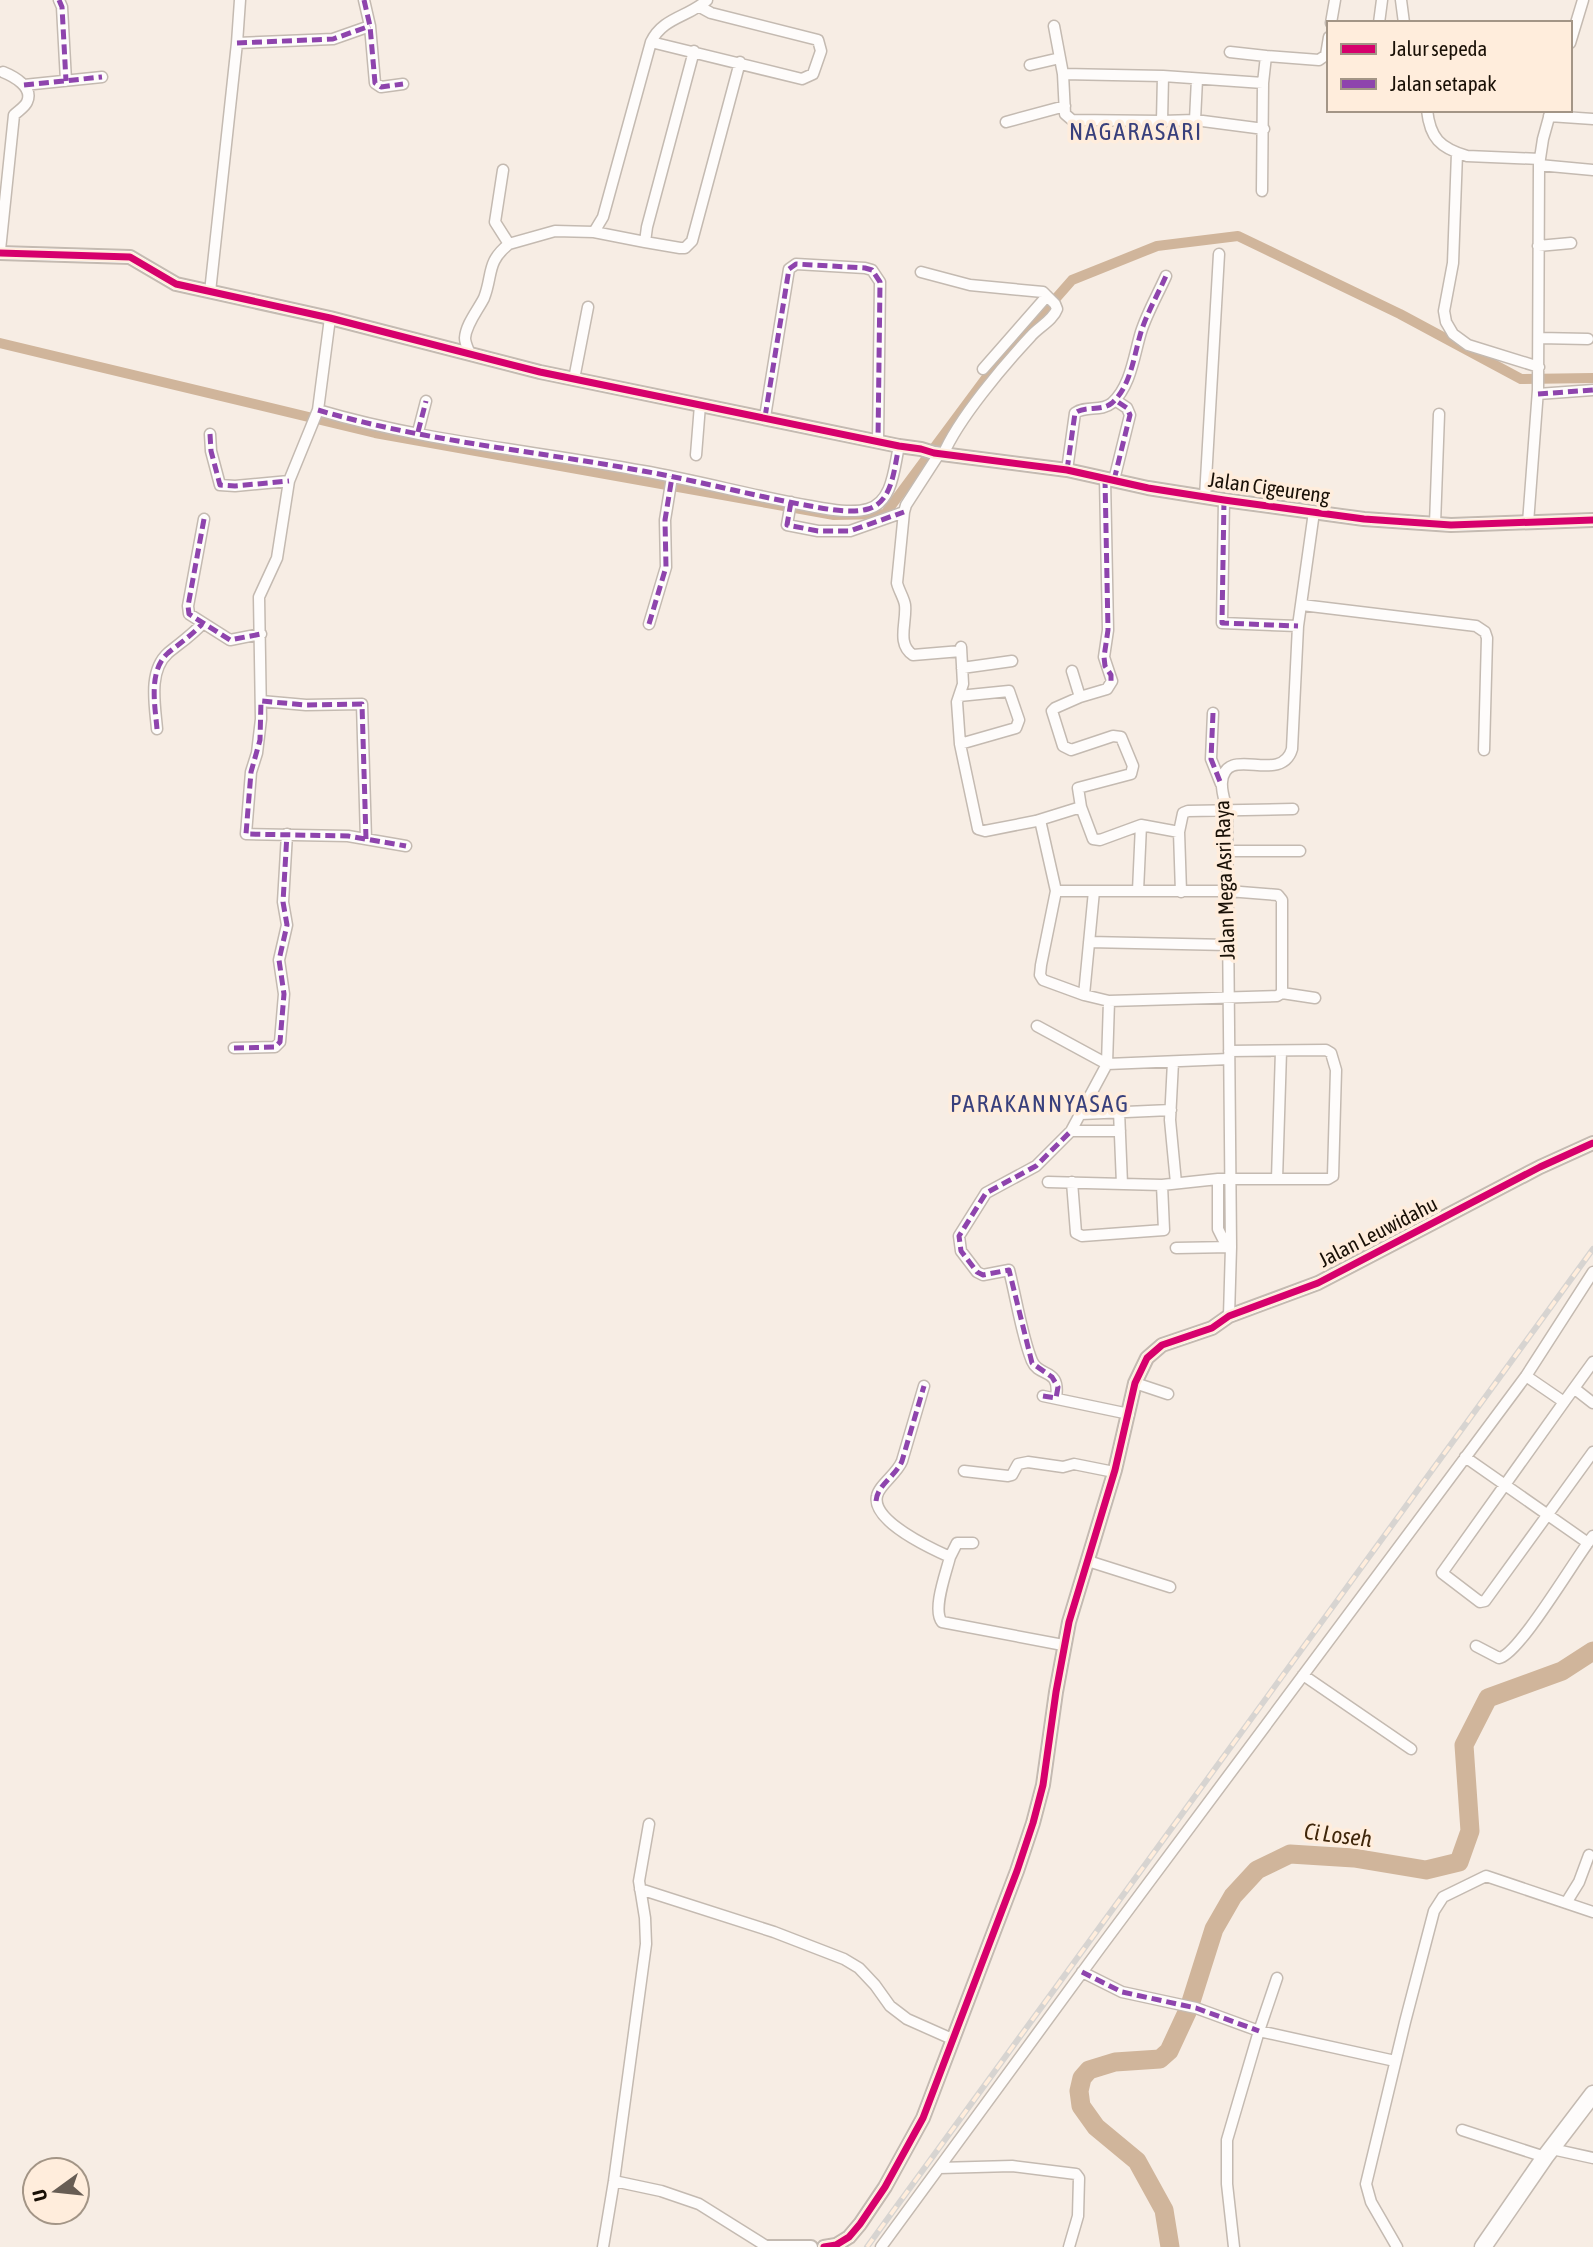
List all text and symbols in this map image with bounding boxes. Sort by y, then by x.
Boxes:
legend [1327,21,1572,112]
text: Jalur sepeda [1390,36,1487,60]
text: Jalan setapak [1390,71,1497,95]
district label: NAGARASARI [1069,118,1203,145]
street label: Jalan Cigeureng [1207,467,1331,507]
street label: Jalan Mega Asri Raya [1209,800,1239,960]
district label: PARAKANNYASAG [950,1090,1130,1117]
street label: Jalan Leuwidahu [1314,1191,1441,1271]
water label: Ci Loseh [1303,1818,1373,1852]
north arrow [21,2156,91,2226]
text: U [28,2187,52,2204]

